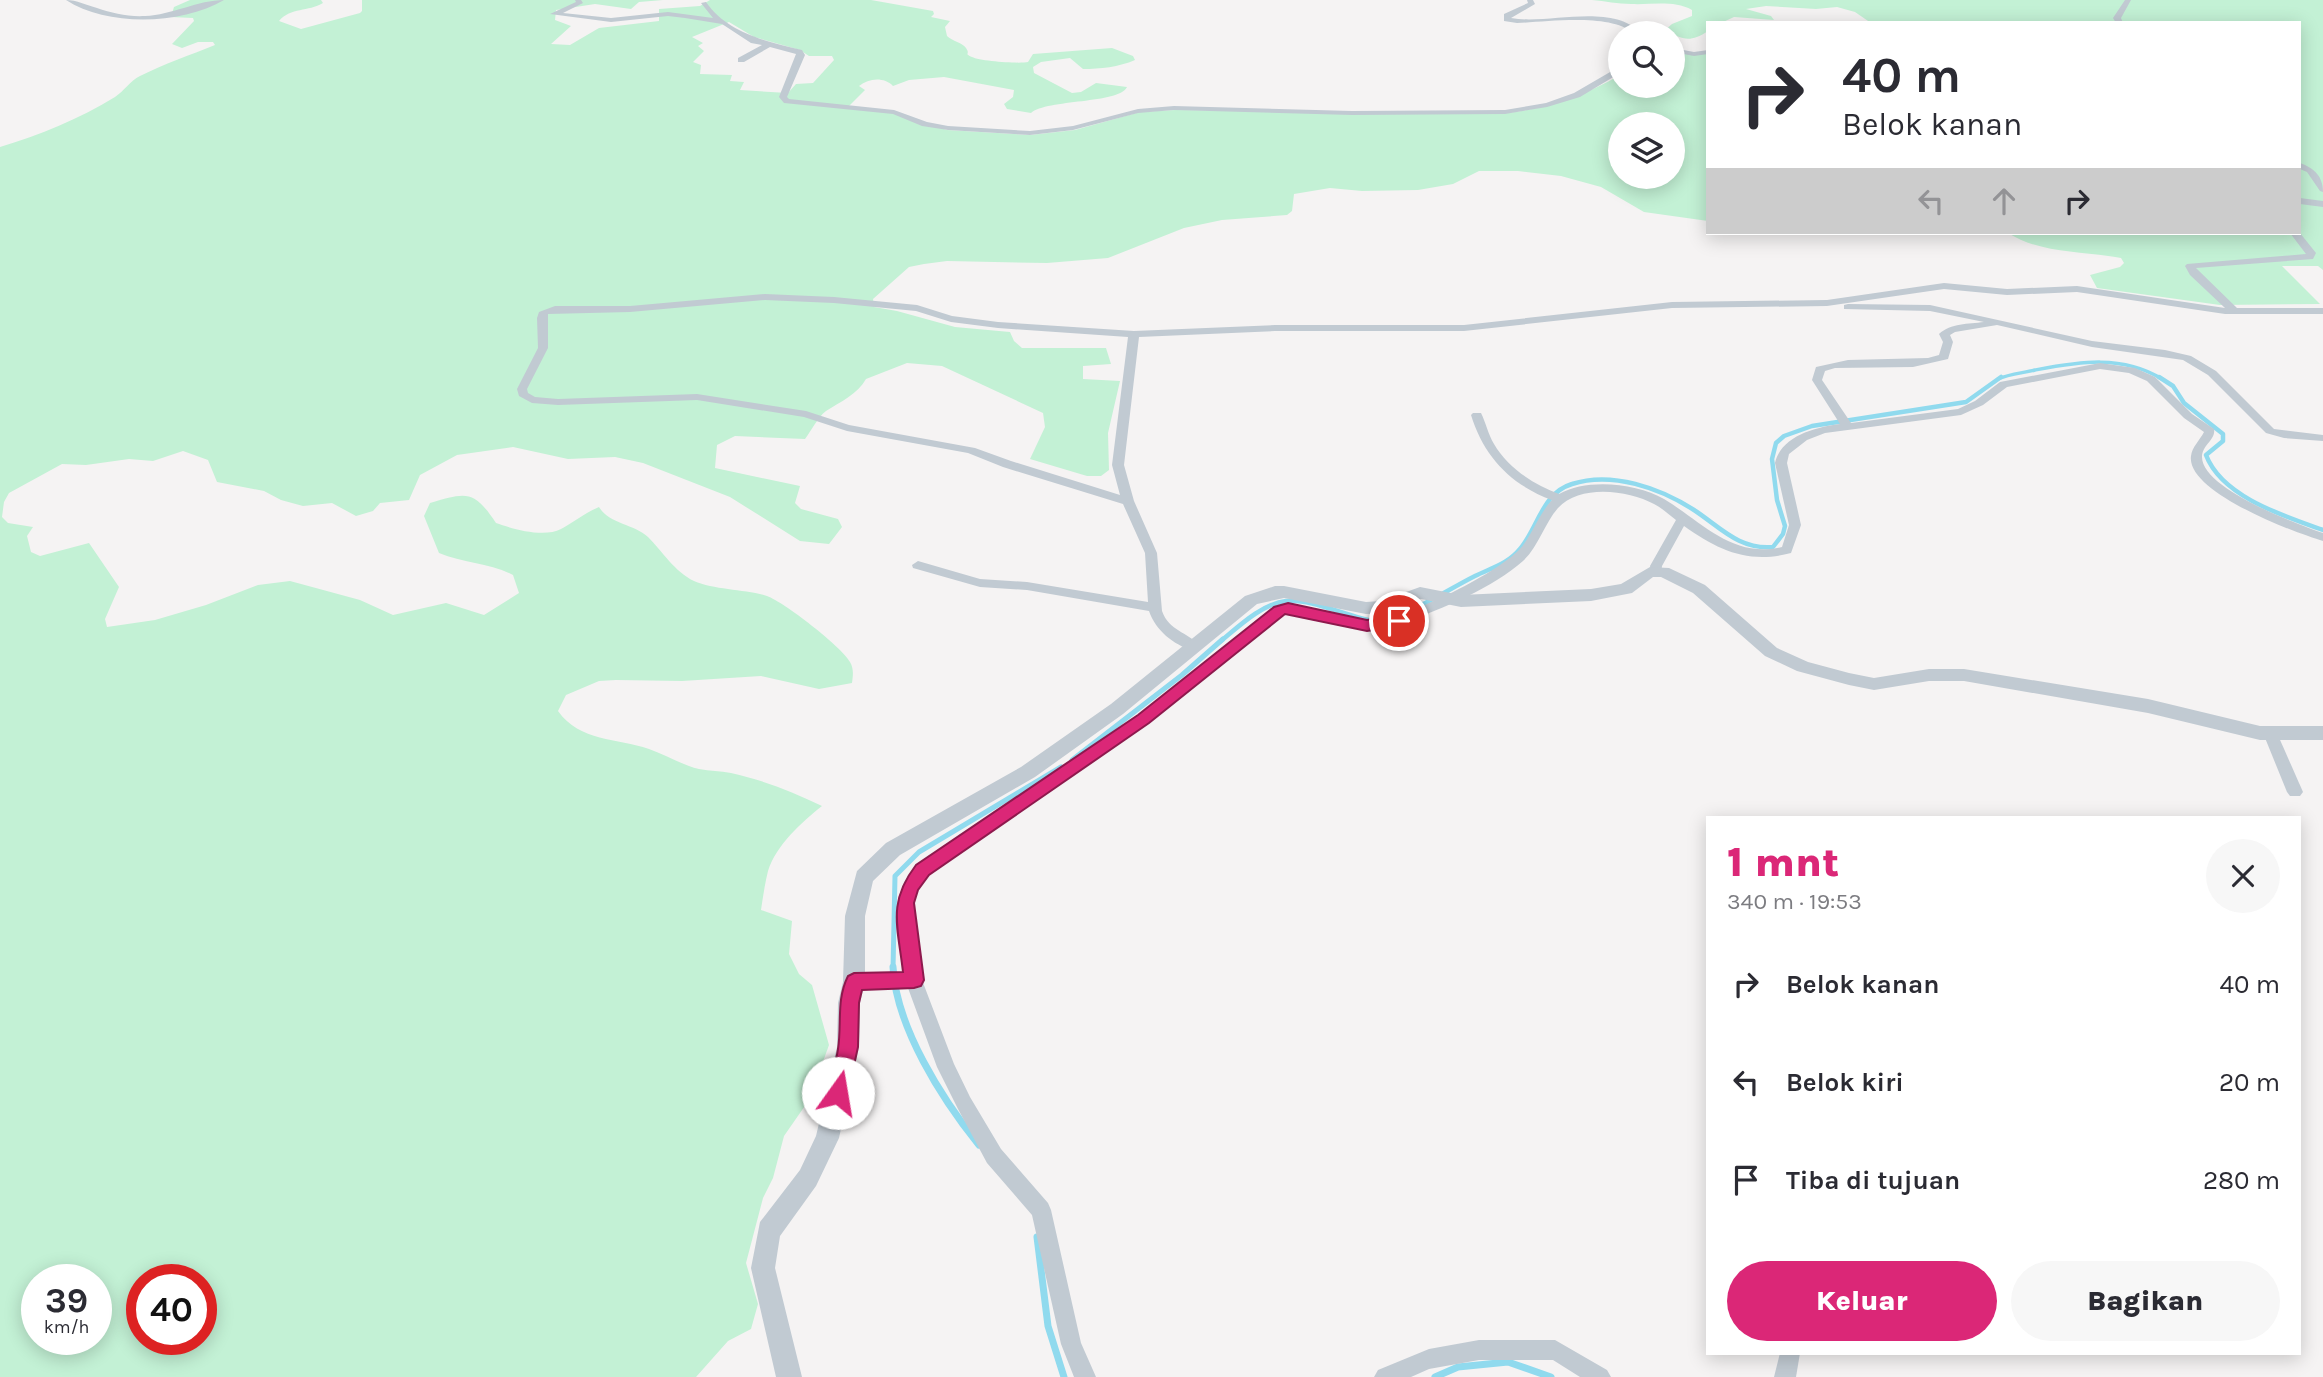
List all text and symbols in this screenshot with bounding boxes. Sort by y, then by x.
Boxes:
map controls [1608,21,1685,189]
button: search [1608,21,1685,98]
text: 40 m [1842,47,1961,104]
icon: right [1727,49,1818,140]
text: Belok kanan [1842,106,2022,143]
button: layers [1608,112,1685,189]
icon: left [1912,182,1950,220]
icon: ahead [1985,182,2023,220]
icon: right [2058,182,2096,220]
pin [1369,591,1429,651]
icon: arrive [1380,602,1418,640]
text: 1 mnt [1727,837,1839,887]
button: close [2206,839,2280,913]
text: 340 m · 19:53 [1727,888,1862,915]
icon: right [1727,965,1765,1003]
text: Belok kanan [1786,969,1939,1000]
text: 40 m [2220,969,2280,1000]
position arrow [801,1056,875,1130]
icon: left [1727,1063,1765,1101]
text: Belok kiri [1786,1067,1904,1098]
text: 20 m [2219,1067,2280,1098]
icon: arrive [1727,1161,1765,1199]
text: Tiba di tujuan [1786,1165,1960,1196]
text: 280 m [2203,1165,2280,1196]
button: Keluar [1727,1261,1997,1341]
button: Bagikan [2011,1261,2280,1341]
speed limit sign: 40 [126,1264,217,1355]
text: 39 [45,1280,88,1321]
text: km/h [44,1316,89,1338]

